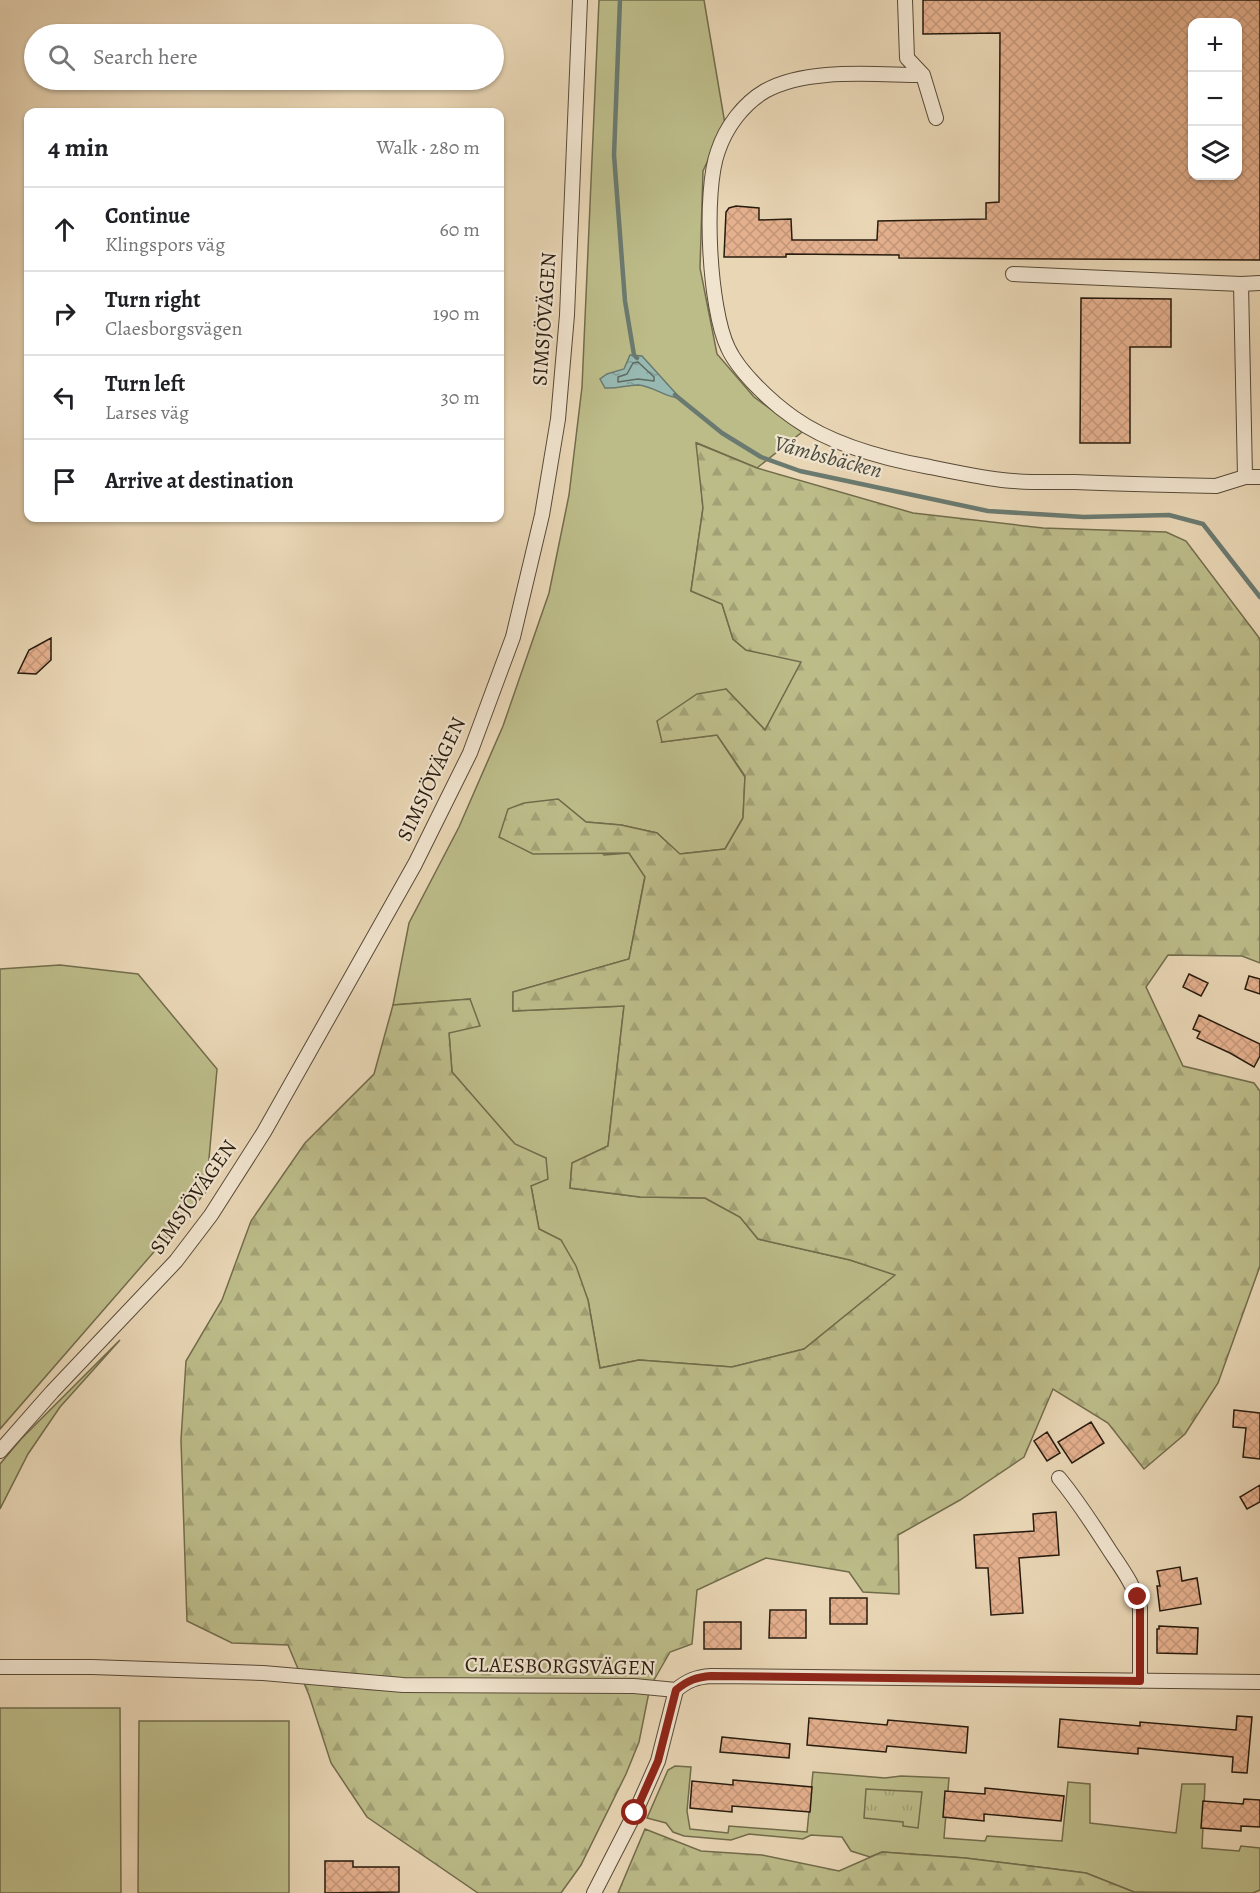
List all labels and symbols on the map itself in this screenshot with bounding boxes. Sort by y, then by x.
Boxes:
street label: SIMSJÖVÄGEN [525,251,563,387]
water label: Våmbsbäcken [771,428,885,486]
street label: SIMSJÖVÄGEN [390,712,472,846]
street label: SIMSJÖVÄGEN [143,1134,243,1260]
route end [1124,1583,1150,1609]
street label: CLAESBORGSVÄGEN [465,1650,655,1682]
route start [621,1799,647,1825]

